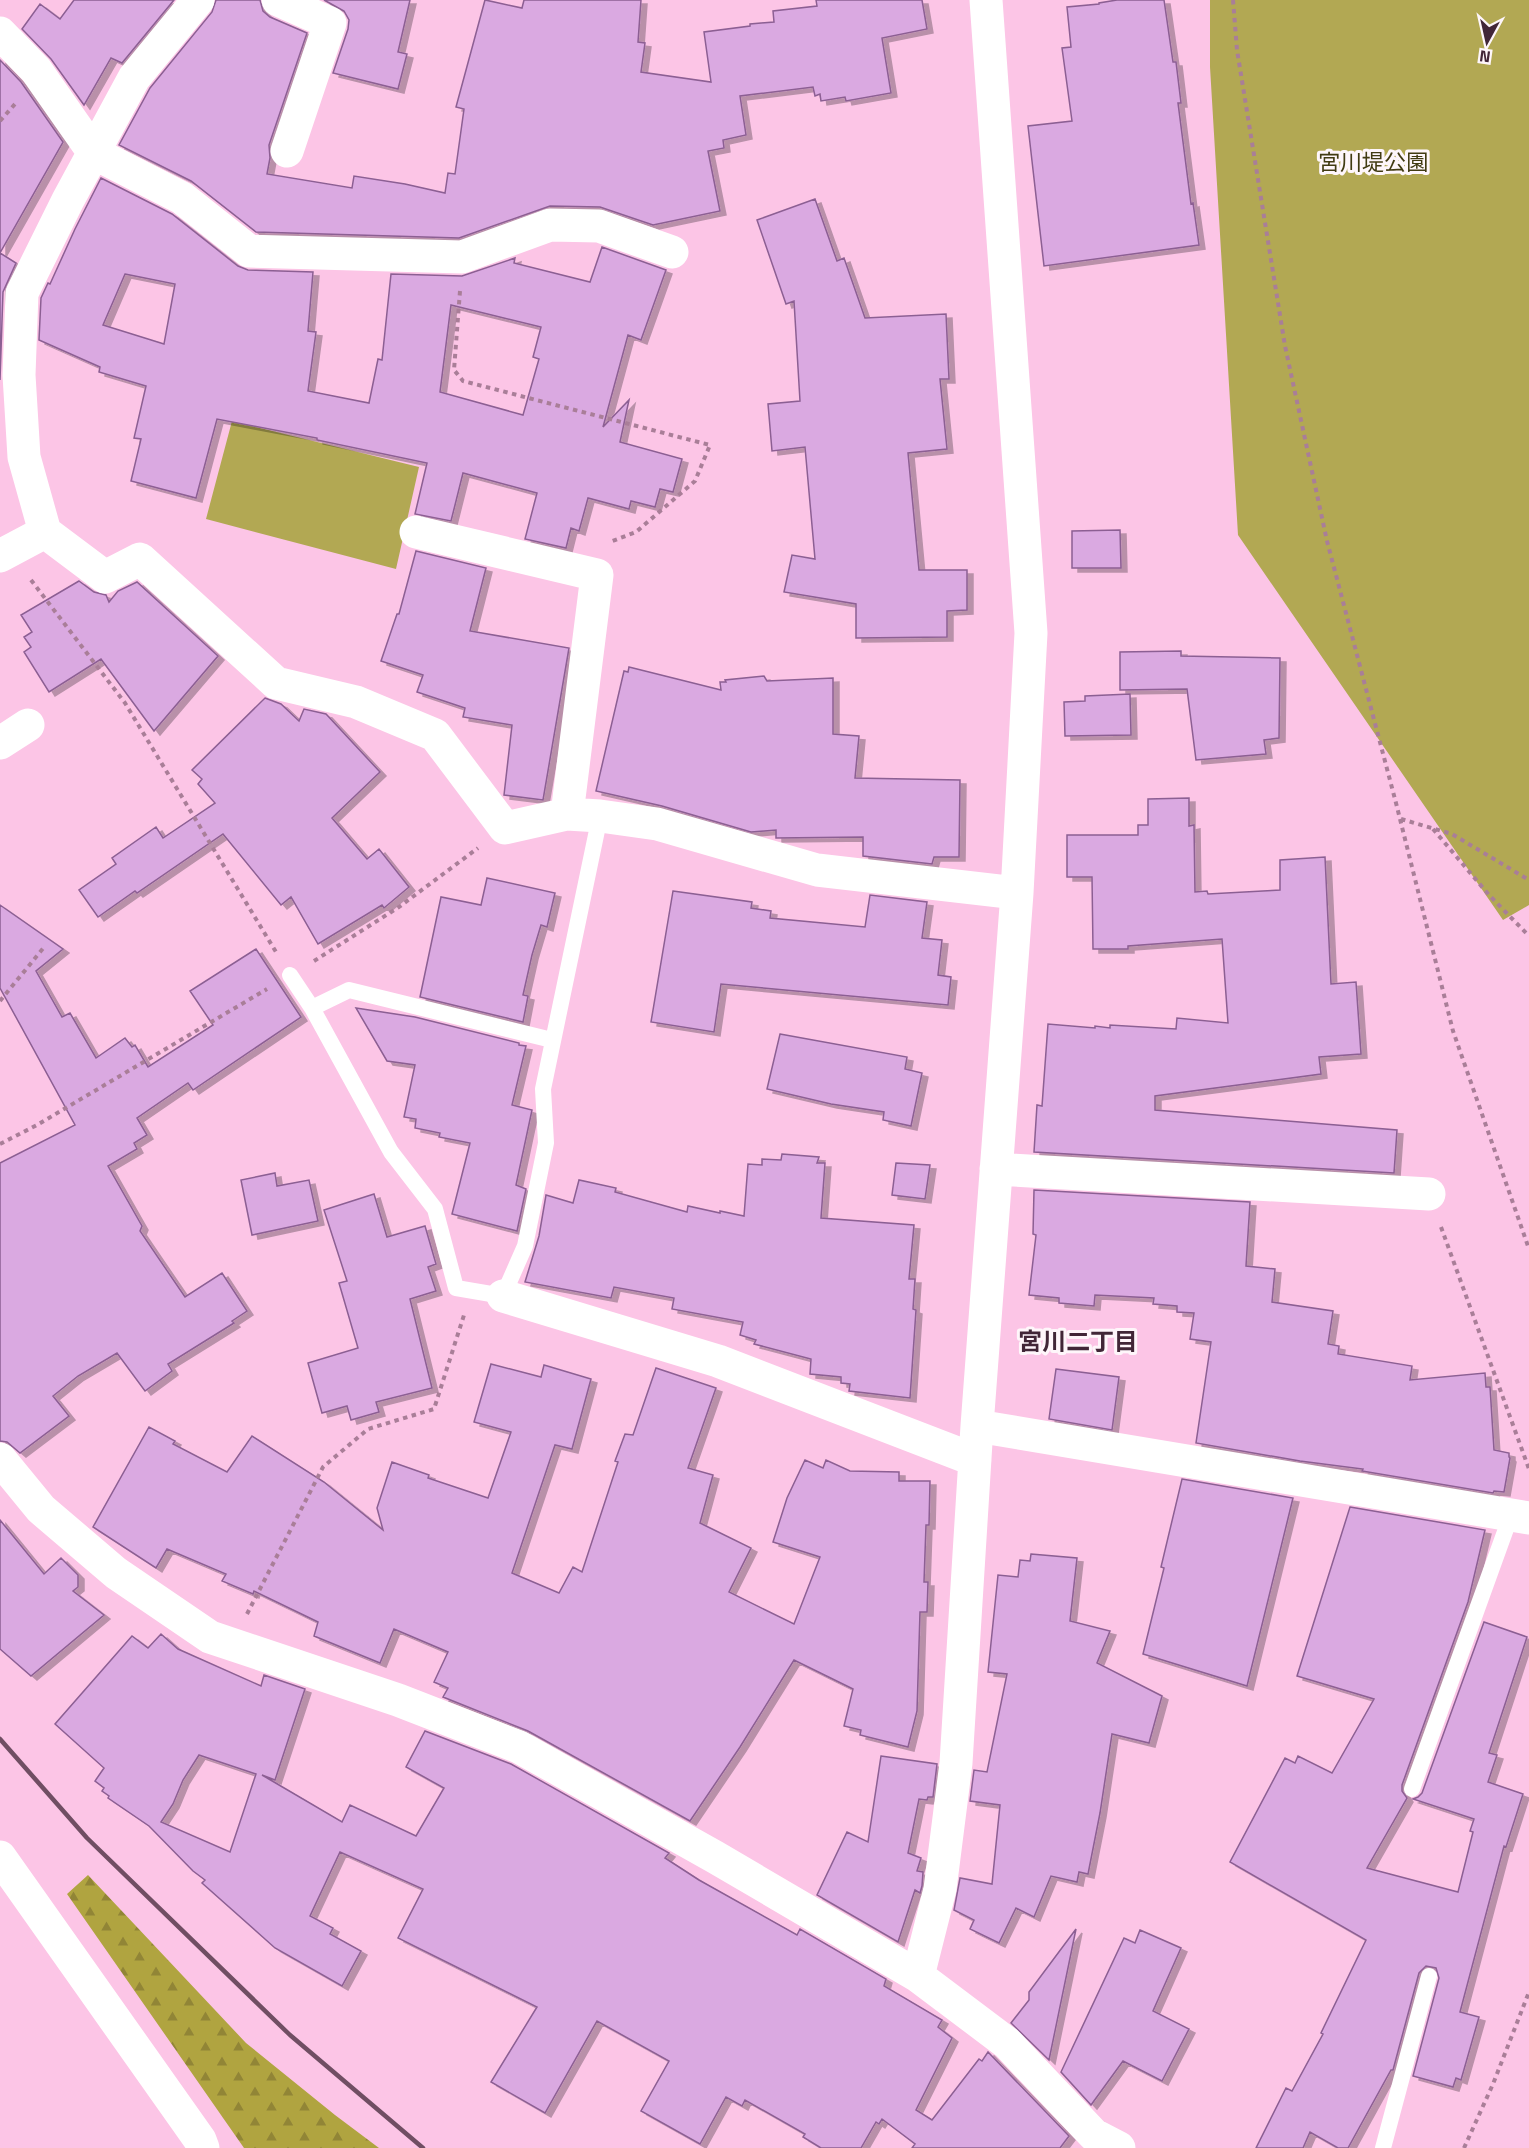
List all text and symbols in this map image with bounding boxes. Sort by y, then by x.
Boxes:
north arrow [1457,12,1517,72]
text: N [1478,44,1492,70]
park label: 宮川堤公園 [1318,145,1428,179]
district label: 宮川二丁目 [1018,1323,1138,1359]

